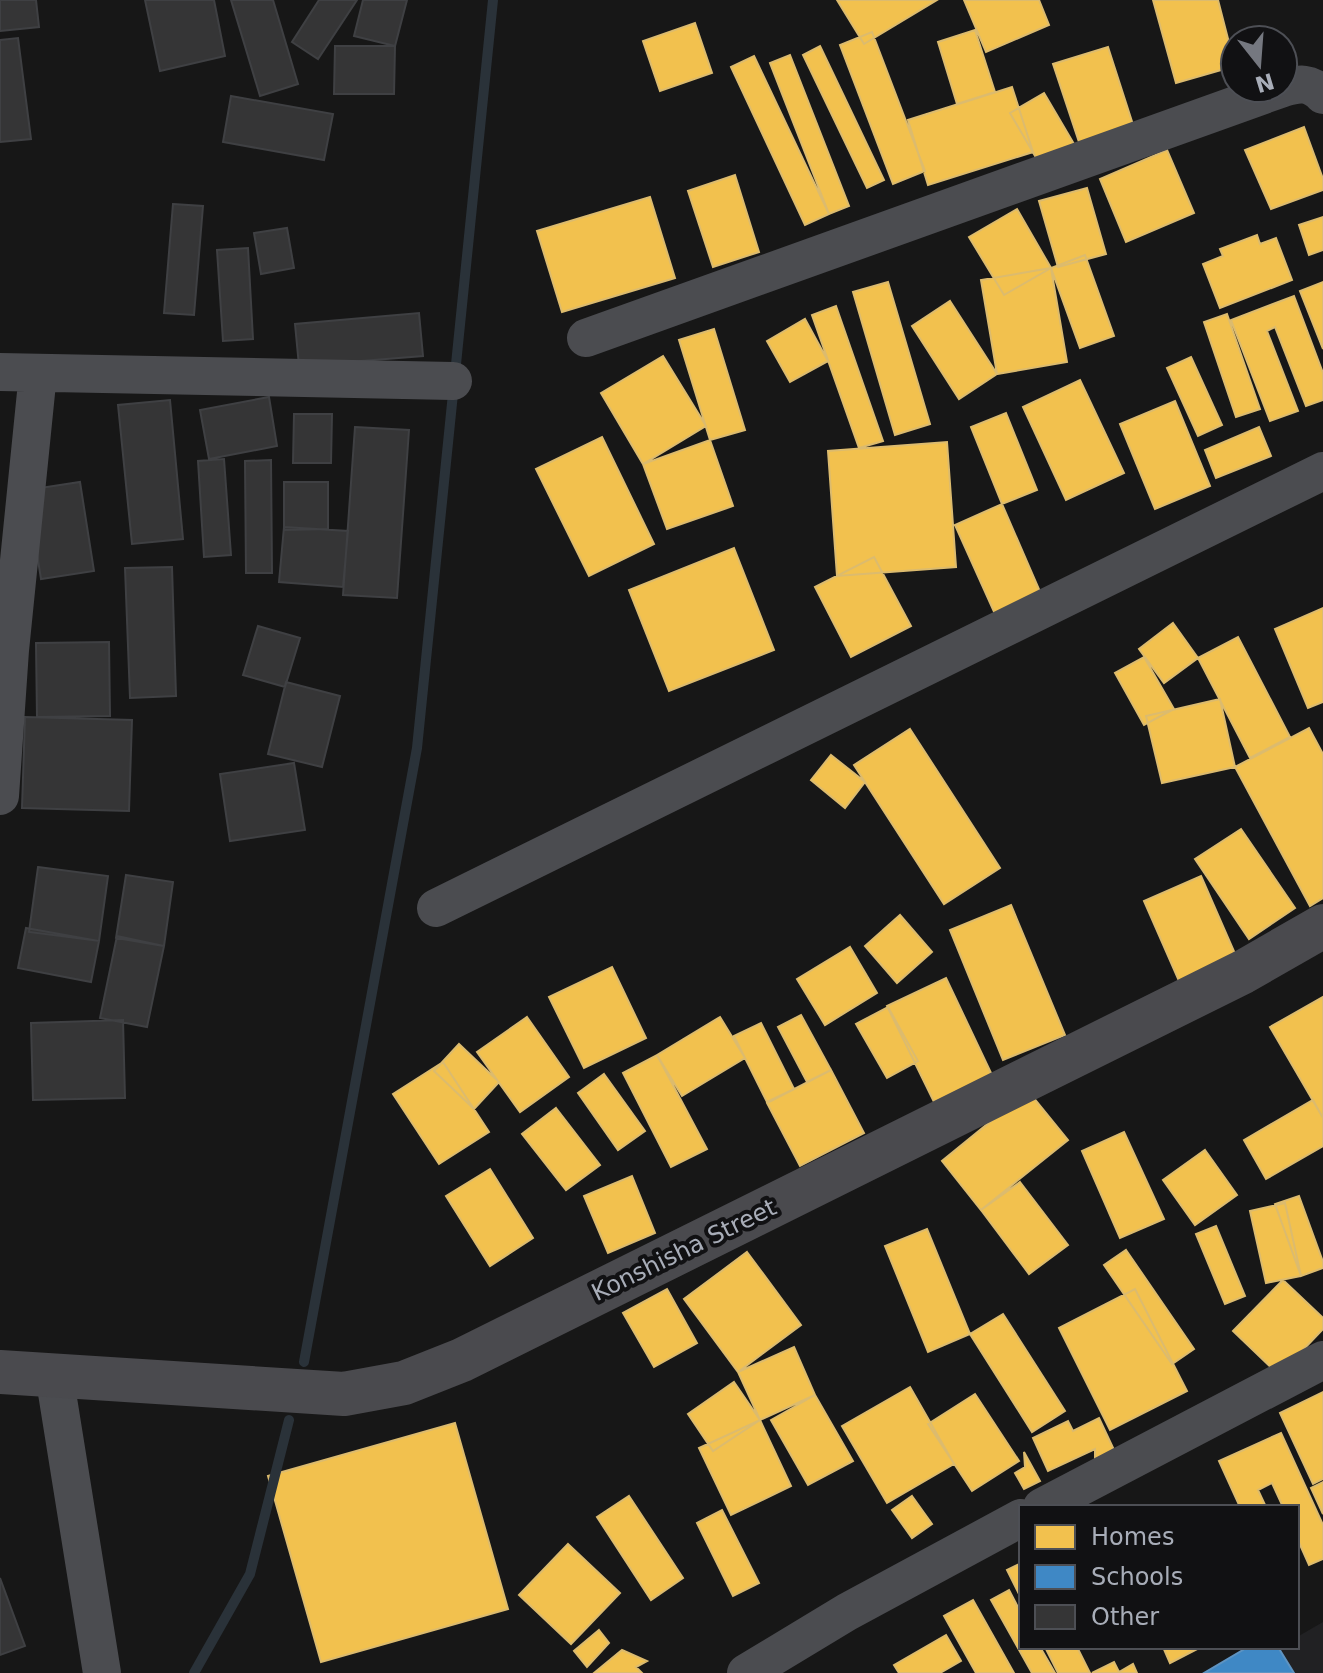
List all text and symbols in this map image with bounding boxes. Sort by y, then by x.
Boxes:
north arrow [1219,24,1299,104]
text: N [1252,68,1277,97]
street label: Konshisha Street [587,1193,781,1307]
legend [1019,1505,1299,1649]
text: Homes [1091,1523,1174,1551]
text: Schools [1091,1563,1183,1591]
text: Other [1091,1603,1159,1631]

